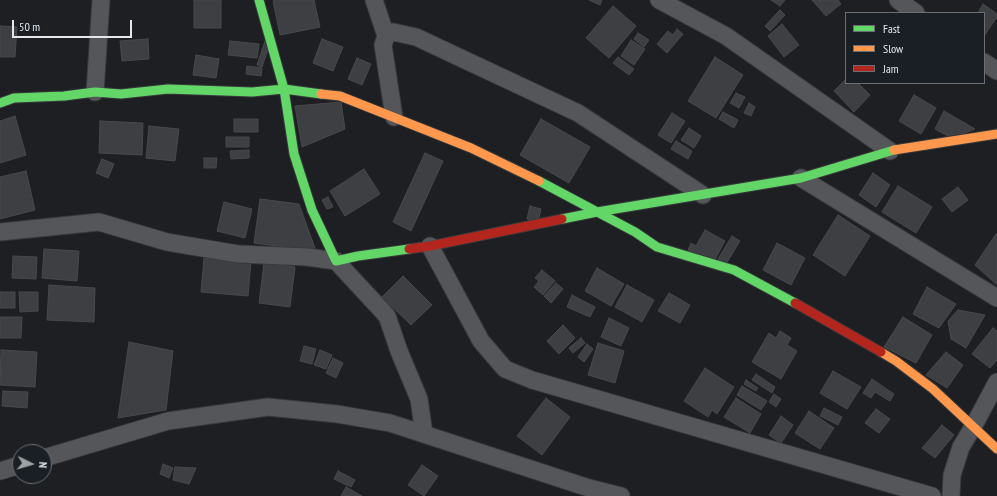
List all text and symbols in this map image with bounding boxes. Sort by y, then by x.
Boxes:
scale bar [14,12,134,38]
legend [845,12,985,84]
text: 50 m [19,19,40,34]
text: Fast [883,21,900,36]
text: Slow [883,41,903,56]
text: Jam [883,61,899,76]
north arrow [12,444,52,484]
text: N [36,461,50,469]

